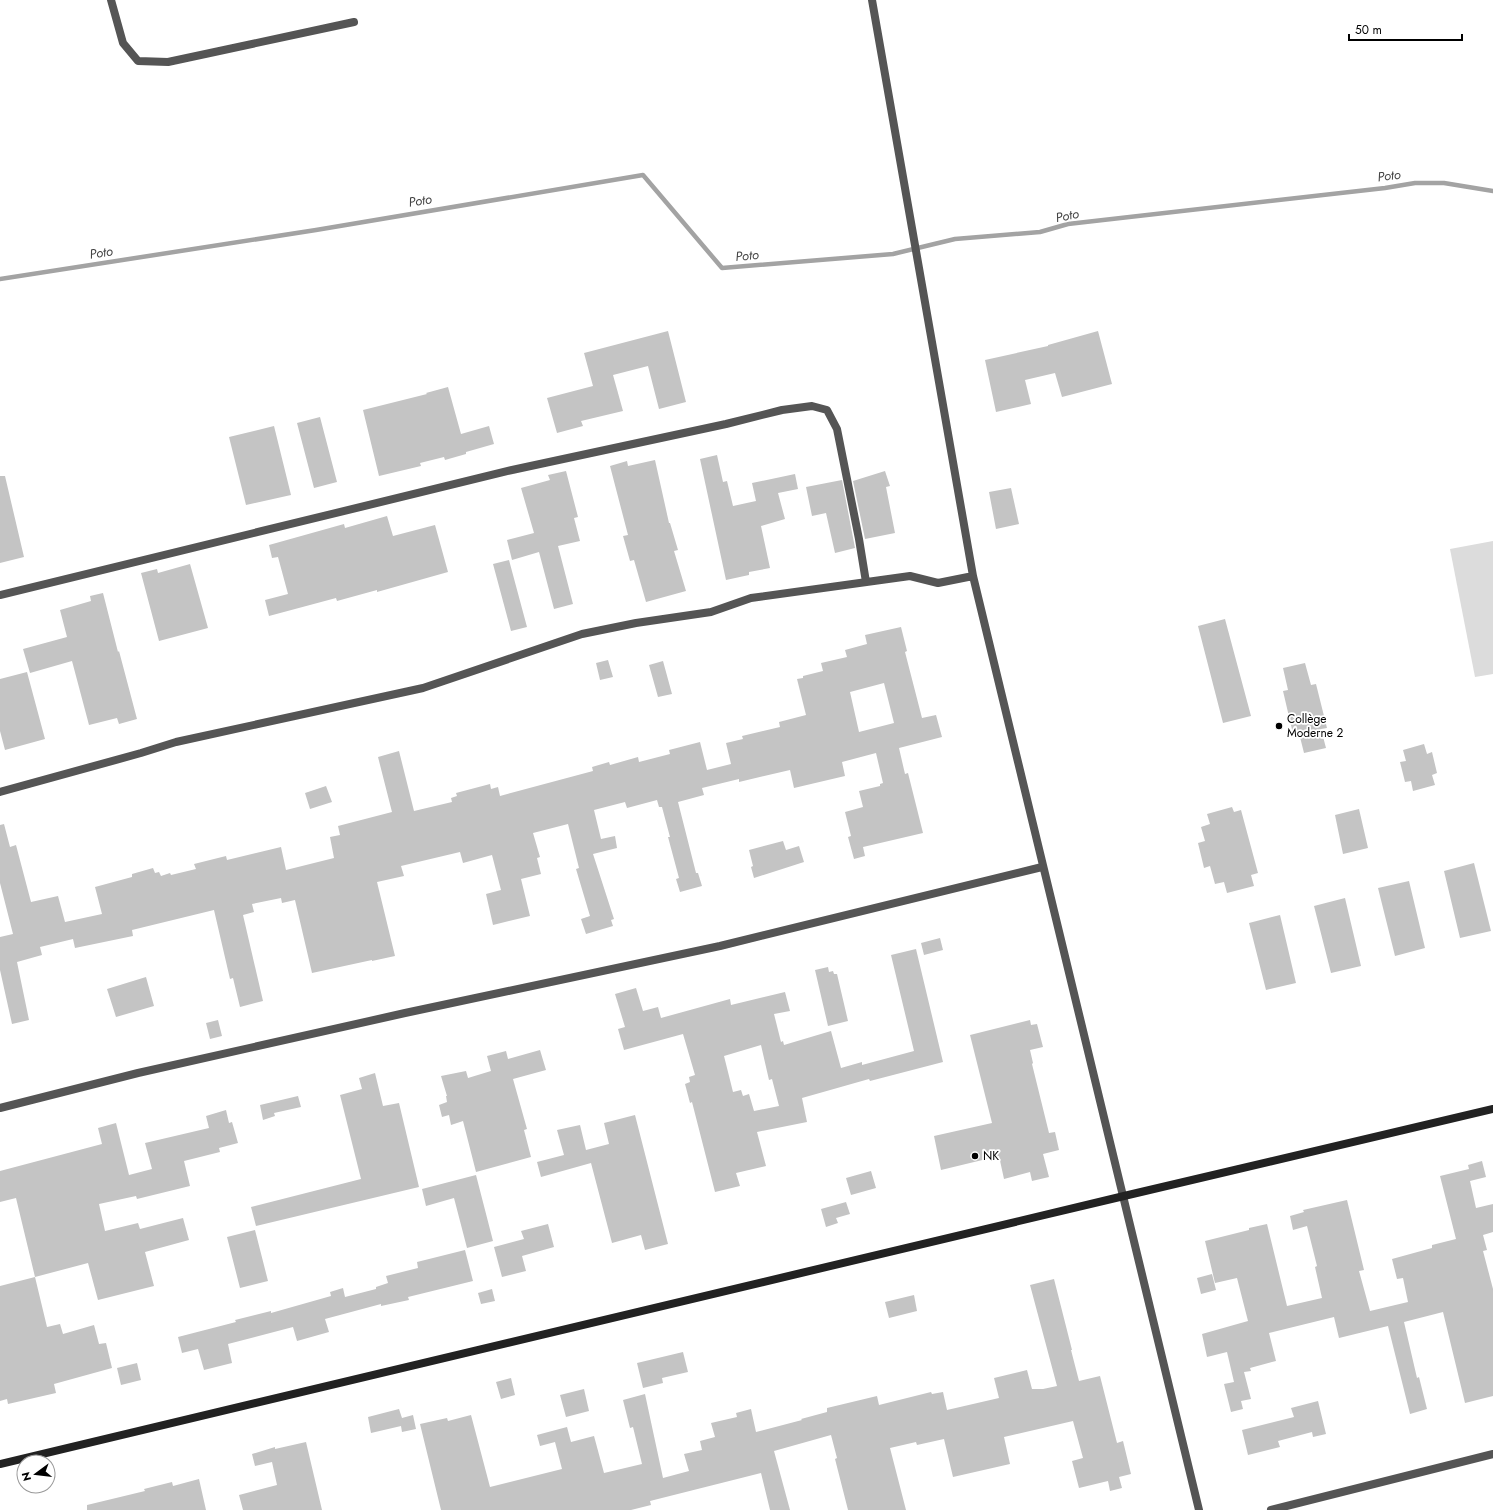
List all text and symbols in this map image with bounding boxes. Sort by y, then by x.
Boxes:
scale bar [1349,16,1462,42]
text: 50 m [1355,21,1382,39]
water label: Poto [1376,165,1402,186]
water label: Poto [407,189,433,212]
water label: Poto [1054,204,1080,227]
water label: Poto [88,241,114,264]
water label: Poto [735,245,760,266]
place label: Collège Moderne 2 [1287,710,1343,742]
marker: Collège Moderne 2 [1274,721,1284,731]
place label: NK [983,1147,999,1165]
marker: NK [970,1151,980,1161]
north arrow [16,1454,56,1494]
text: N [17,1470,35,1483]

